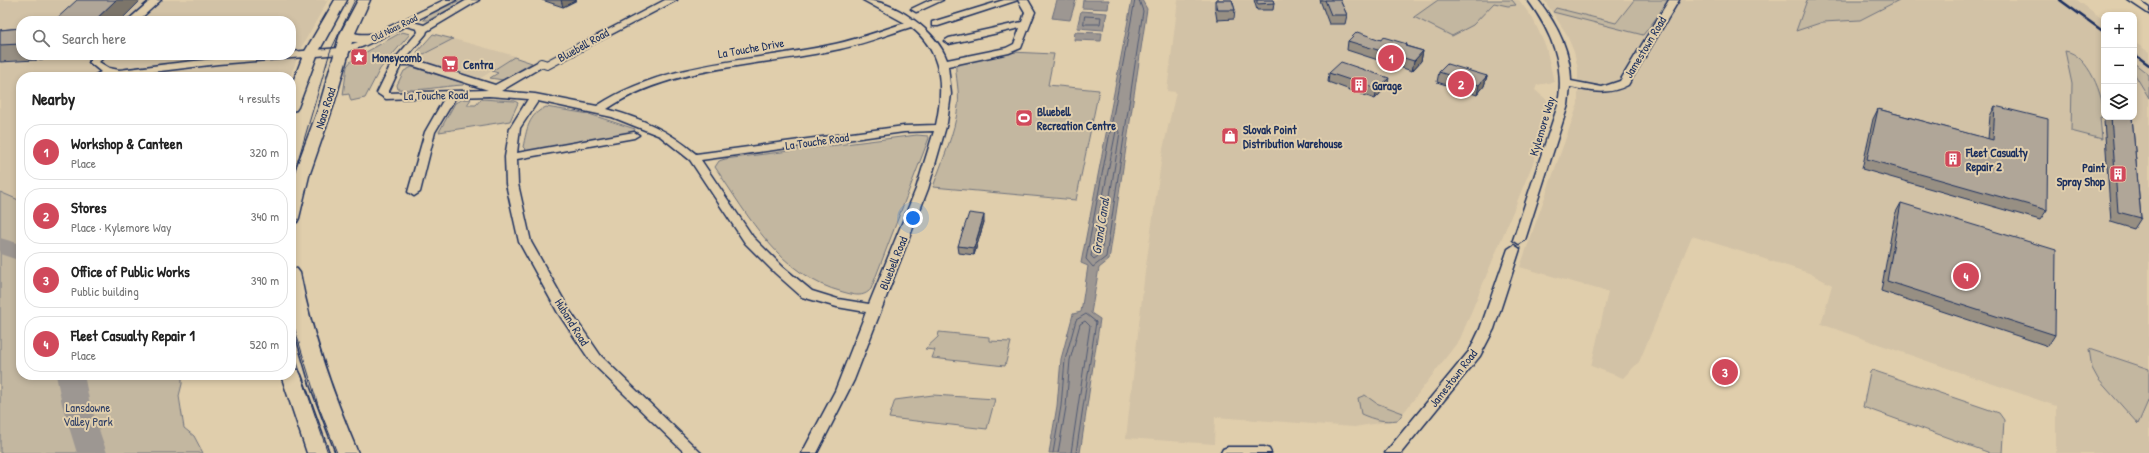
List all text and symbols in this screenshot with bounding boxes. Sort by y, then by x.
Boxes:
street label: Old Naas Road [369,11,419,45]
map controls [2101,12,2137,120]
button: + [2101,12,2137,48]
street label: Jamestown Road [1620,13,1670,81]
search box [16,16,296,60]
street label: Bluebell Road [554,24,612,66]
icon: search [30,27,52,49]
text: Search here [62,28,126,49]
street label: La Touche Drive [717,34,786,62]
pin: 1 [1378,43,1404,73]
place icon: Moneycomb [349,47,369,67]
button: − [2101,48,2137,84]
place label: Moneycomb [372,49,422,67]
supermarket icon: Centra [440,54,460,74]
place label: Centra [463,56,494,73]
pin: 2 [1448,69,1474,99]
building icon: Garage [1349,75,1369,95]
place label: Garage [1372,77,1402,95]
button: layers [2101,84,2137,120]
street label: Naas Road [310,85,340,131]
street label: La Touche Road [404,86,468,104]
text: Nearby [32,87,75,110]
text: 4 results [239,89,280,107]
street label: Kylemore Way [1525,94,1559,158]
place label: Bluebell Recreation Centre [1037,103,1116,134]
sports icon: Bluebell Recreation Centre [1014,108,1034,128]
place label: Slovak Point Distribution Warehouse [1243,121,1343,152]
shop icon: Slovak Point Distribution Warehouse [1220,126,1240,146]
street label: La Touche Road [784,128,850,154]
text: Workshop & Canteen [71,133,182,154]
text: 1 [44,143,48,161]
text: 320 m [249,143,279,161]
place label: Fleet Casualty Repair 2 [1965,144,2028,176]
building icon: Fleet Casualty Repair 2 [1943,149,1963,169]
text: Place [71,154,96,172]
place label: Paint Spray Shop [2057,159,2106,191]
building icon: Paint Spray Shop [2108,164,2128,184]
water label: Grand Canal [1087,196,1113,256]
text: Stores [71,197,107,218]
text: 2 [43,207,49,225]
text: 340 m [251,207,279,225]
your location [903,208,923,228]
text: Place · Kylemore Way [71,218,171,236]
street label: Bluebell Road [875,233,912,292]
text: Office of Public Works [71,261,190,282]
pin: 4 [1953,261,1979,291]
text: 3 [43,271,49,289]
text: 390 m [251,271,279,289]
text: Public building [71,282,139,300]
street label: Huband Road [551,295,593,349]
text: Fleet Casualty Repair 1 [71,325,195,346]
text: 4 [44,335,48,353]
text: 520 m [250,335,279,353]
street label: Jamestown Road [1425,345,1481,410]
text: Place [71,346,96,364]
pin: 3 [1712,357,1738,387]
park label: Lansdowne Valley Park [63,399,113,430]

